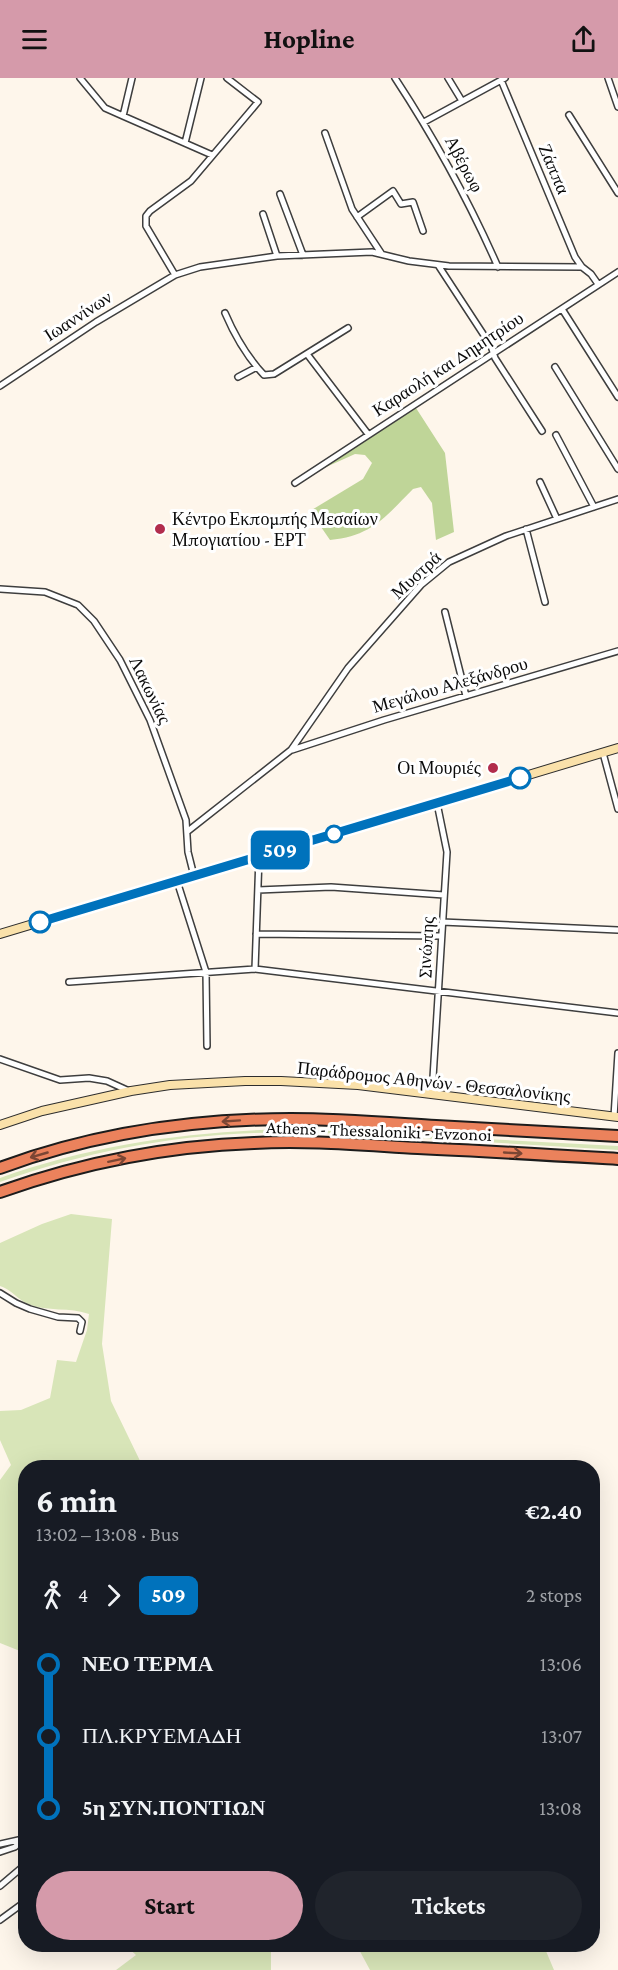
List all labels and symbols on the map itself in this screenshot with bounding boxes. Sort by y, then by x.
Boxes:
street label: Αβέρωφ [441,132,487,196]
street label: Ζάππα [535,141,574,197]
street label: Ιωαννίνων [40,287,116,345]
street label: Καραολή και Δημητρίου [369,308,527,420]
place label: Κέντρο Εκπομπής Μεσαίων Μπογιατίου - ΕΡΤ [172,509,378,550]
marker: Κέντρο Εκπομπής Μεσαίων Μπογιατίου - ΕΡΤ [153,522,167,536]
street label: Μυστρά [387,547,445,603]
street label: Λακωνίας [125,653,175,727]
street label: Μεγάλου Αλεξάνδρου [370,653,530,717]
place label: Οι Μουριές [397,758,481,778]
marker: Οι Μουριές [486,761,500,775]
unlabelled marker [509,767,531,789]
unlabelled marker [325,825,343,843]
line badge: 509 [246,830,314,870]
unlabelled marker [29,911,51,933]
street label: Σινώπης [414,916,438,978]
street label: Παράδρομος Αθηνών - Θεσσαλονίκης [296,1058,572,1106]
one-way arrow [222,1116,241,1127]
street label: Athens - Thessaloniki - Evzonoi [266,1117,492,1145]
one-way arrow [503,1148,523,1159]
one-way arrow [30,1150,49,1161]
one-way arrow [107,1154,126,1165]

